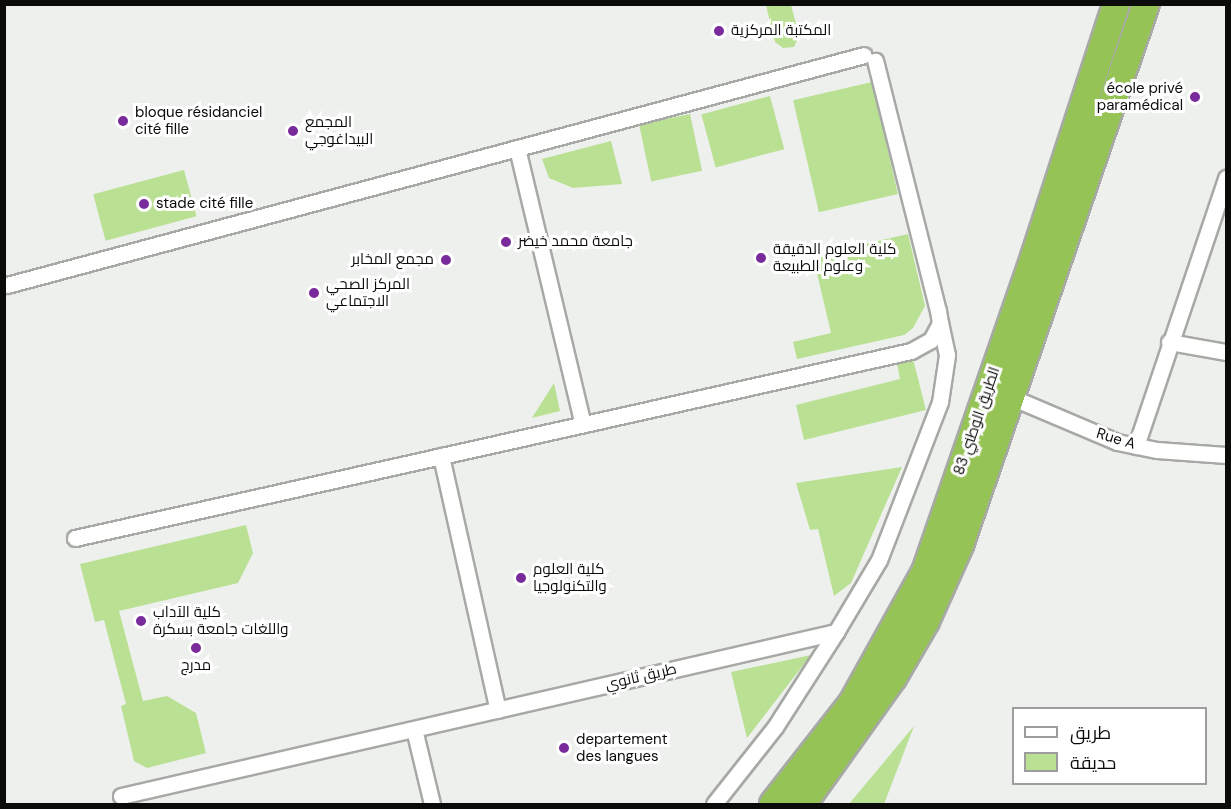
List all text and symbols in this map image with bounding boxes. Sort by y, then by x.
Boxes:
place label: المكتبة المركزية [731,22,831,40]
marker: المكتبة المركزية [712,24,726,38]
place label: école privé paramédical [1097,79,1183,114]
marker: école privé paramédical [1188,90,1202,104]
place label: bloque résidanciel cité fille [135,103,262,138]
place label: المجمع البيداغوجي [305,113,373,148]
marker: bloque résidanciel cité fille [116,114,130,128]
marker: المجمع البيداغوجي [286,124,300,138]
place label: stade cité fille [156,195,253,213]
marker: stade cité fille [137,197,151,211]
place label: جامعة محمد خيضر [518,233,633,251]
marker: جامعة محمد خيضر [499,235,513,249]
place label: كلية العلوم الدقيقة وعلوم الطبيعة [773,240,896,275]
place label: مجمع المخابر [351,251,434,269]
marker: كلية العلوم الدقيقة وعلوم الطبيعة [754,251,768,265]
marker: مجمع المخابر [439,253,453,267]
place label: المركز الصحي الاجتماعي [326,275,410,310]
marker: المركز الصحي الاجتماعي [307,286,321,300]
street label: الطريق الوطني 83 [950,365,1004,477]
street label: Rue A [1094,425,1138,453]
place label: كلية العلوم والتكنولوجيا [533,560,607,595]
marker: كلية العلوم والتكنولوجيا [514,571,528,585]
place label: كلية الآداب واللغات جامعة بسكرة [153,603,288,638]
marker: كلية الآداب واللغات جامعة بسكرة [134,614,148,628]
marker: مدرج [189,641,203,655]
place label: مدرج [181,657,211,675]
street label: طريق ثانوي [604,660,678,694]
legend [1012,707,1207,785]
text: طريق [1070,721,1111,745]
place label: departement des langues [576,730,668,765]
marker: departement des langues [557,741,571,755]
text: حديقة [1070,751,1116,775]

